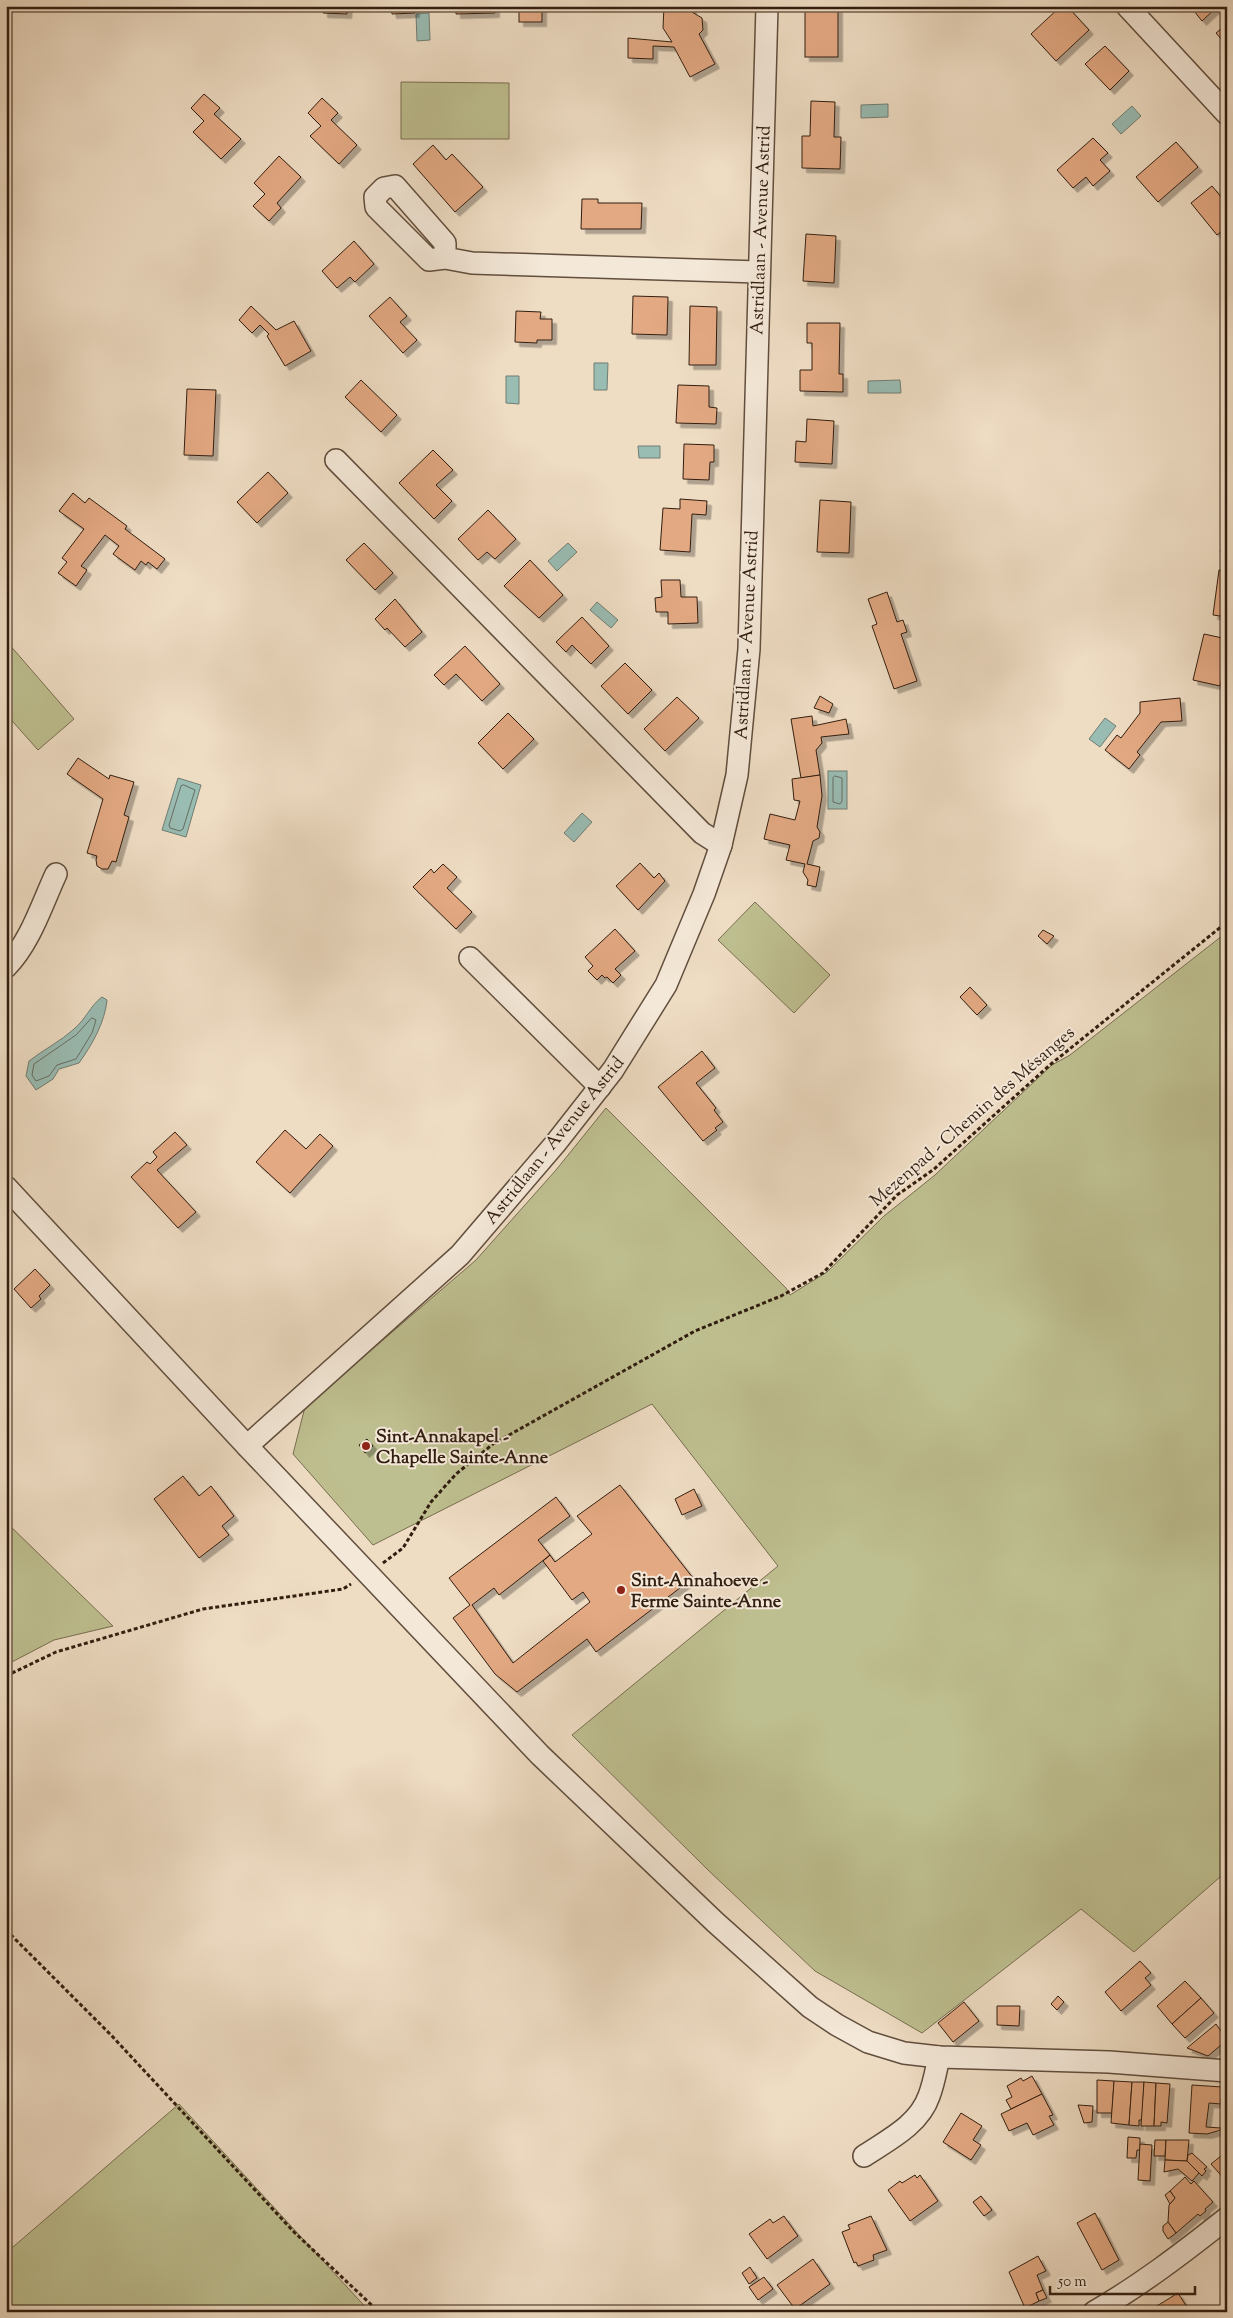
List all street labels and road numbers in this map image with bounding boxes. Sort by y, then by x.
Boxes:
street label: Astridlaan - Avenue Astrid [745,125,779,335]
street label: Astridlaan - Avenue Astrid [730,530,766,740]
street label: Mezenpad - Chemin des Mésanges [865,1021,1081,1214]
street label: Astridlaan - Avenue Astrid [480,1052,632,1231]

